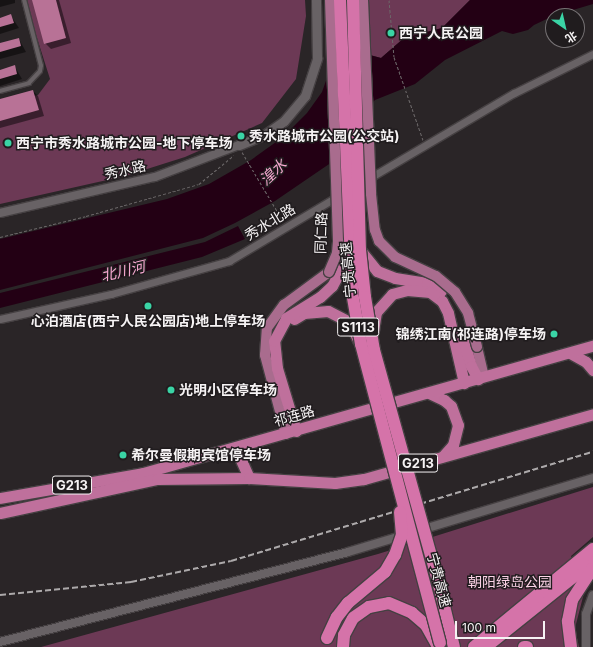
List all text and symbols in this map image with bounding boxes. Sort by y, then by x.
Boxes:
north arrow [545,8,585,48]
place label: 西宁人民公园 [399,25,483,41]
marker: 西宁人民公园 [386,28,396,38]
text: 北 [563,28,580,46]
place label: 秀水路城市公园(公交站) [249,128,400,144]
marker: 秀水路城市公园(公交站) [236,131,246,141]
place label: 西宁市秀水路城市公园-地下停车场 [16,135,233,151]
marker: 西宁市秀水路城市公园-地下停车场 [3,138,13,148]
water label: 湟水 [256,155,290,189]
street label: 秀水路 [103,157,147,183]
street label: 秀水北路 [242,200,298,244]
street label: 同仁路 [312,212,330,254]
street label: 宁贵高速 [337,241,359,299]
water label: 北川河 [99,257,147,285]
marker: 心泊酒店(西宁人民公园店)地上停车场 [143,301,153,311]
place label: 心泊酒店(西宁人民公园店)地上停车场 [31,313,265,329]
road number: S1113 [337,316,379,338]
place label: 锦绣江南(祁连路)停车场 [395,326,546,342]
marker: 锦绣江南(祁连路)停车场 [549,329,559,339]
place label: 光明小区停车场 [179,382,277,398]
marker: 光明小区停车场 [166,385,176,395]
street label: 祁连路 [271,402,317,430]
place label: 希尔曼假期宾馆停车场 [131,447,271,463]
marker: 希尔曼假期宾馆停车场 [118,450,128,460]
road number: G213 [398,452,438,474]
road number: G213 [52,474,92,496]
street label: 宁贵高速 [424,551,454,609]
park label: 朝阳绿岛公园 [468,574,552,590]
scale bar [457,613,547,639]
text: 100 m [462,620,496,635]

